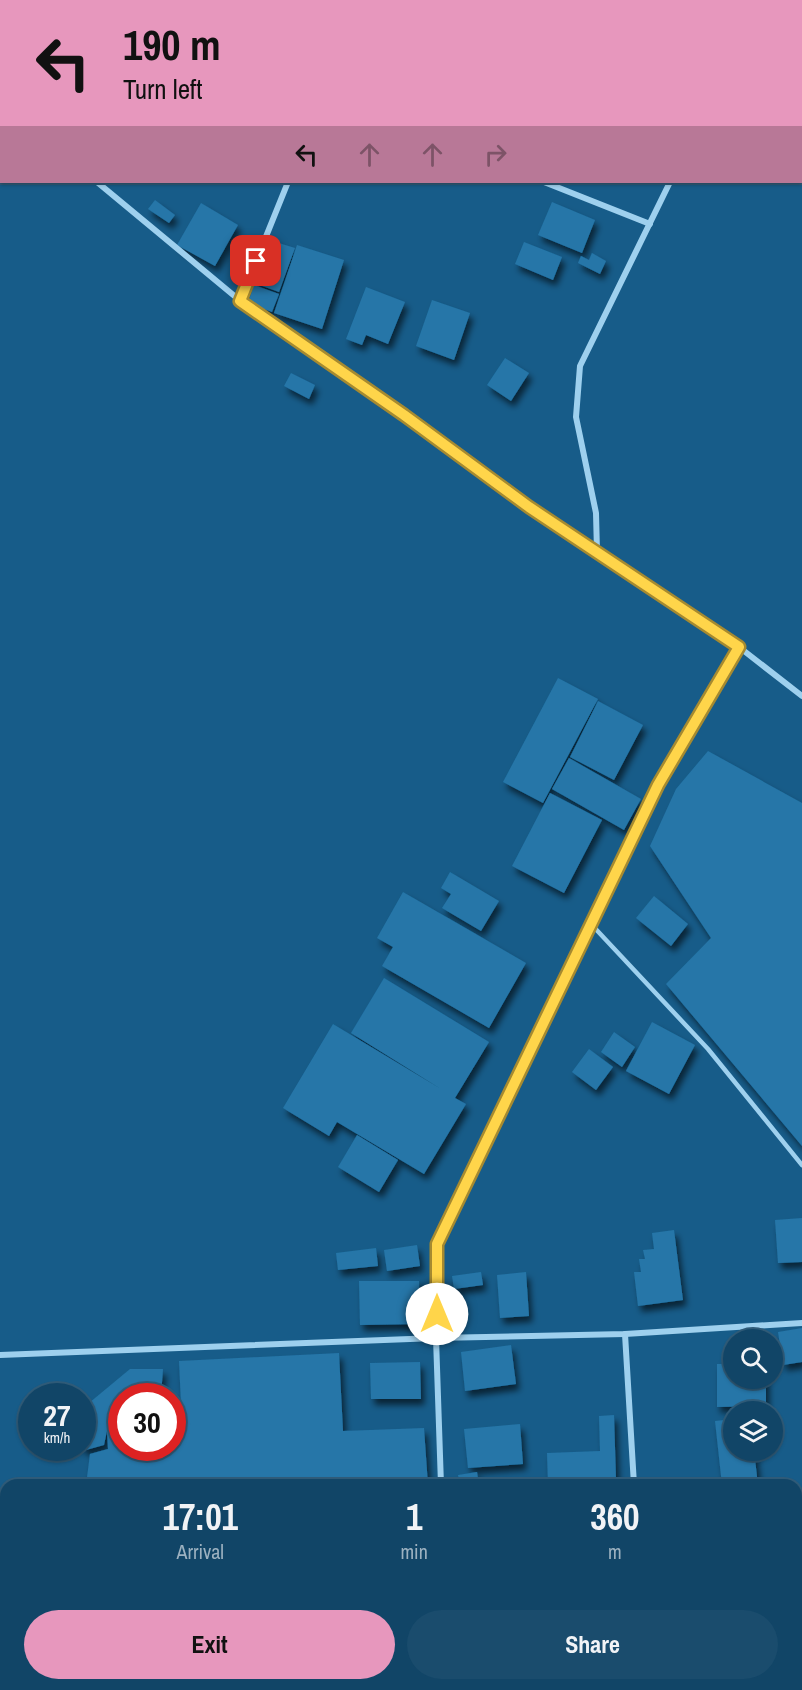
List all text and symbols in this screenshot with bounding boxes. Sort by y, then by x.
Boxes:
text: 190 m [123,17,221,73]
icon: left [24,24,102,102]
text: Turn left [123,71,202,107]
icon: left [290,138,323,171]
icon: ahead [353,138,386,171]
icon: ahead [416,138,449,171]
icon: right [479,138,512,171]
pin [230,235,281,286]
icon: arrive [239,244,272,277]
position arrow [405,1282,469,1346]
map controls [723,1329,783,1461]
button: search [723,1329,783,1389]
speed limit sign: 30 [108,1383,186,1461]
text: 27 [43,1395,71,1435]
button: layers [723,1401,783,1461]
text: km/h [44,1427,70,1448]
text: 17:01 [162,1493,238,1541]
text: 1 [406,1493,422,1541]
text: 360 [590,1493,640,1541]
text: Arrival [177,1538,224,1565]
text: min [400,1538,428,1565]
text: m [608,1538,622,1565]
button: Exit [24,1610,395,1679]
button: Share [407,1610,778,1679]

